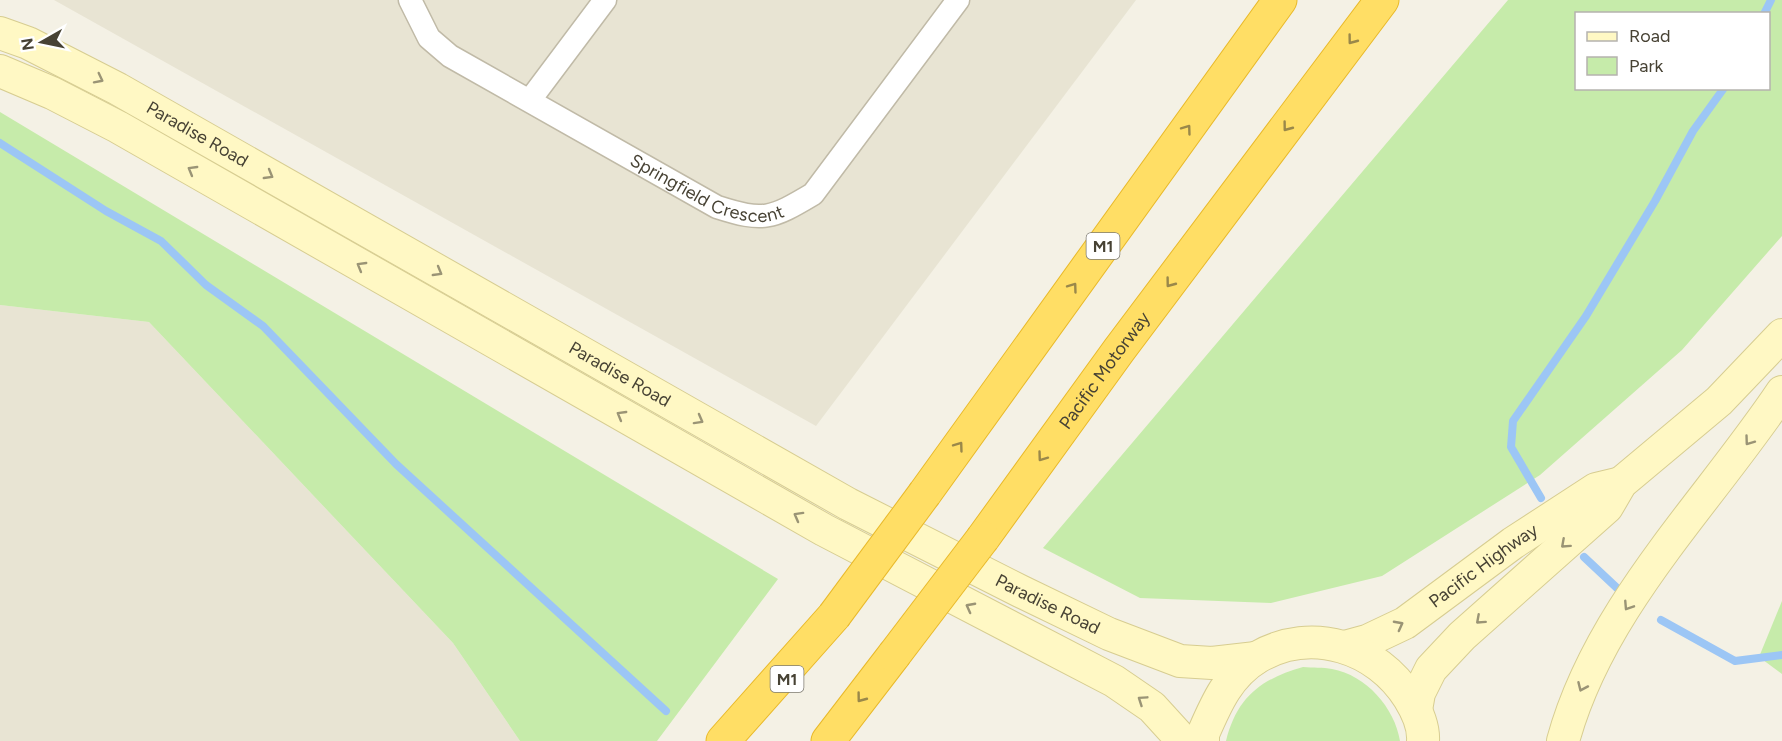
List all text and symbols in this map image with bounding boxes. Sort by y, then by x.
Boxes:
north arrow [12,12,72,72]
legend [1575,12,1770,90]
text: Road [1629,25,1670,47]
one-way arrow [1348,33,1359,44]
text: N [17,37,38,52]
text: Park [1629,55,1664,77]
one-way arrow [93,72,104,84]
street label: Paradise Road [142,96,252,172]
one-way arrow [1283,120,1294,131]
one-way arrow [1180,125,1191,136]
street label: Springfield Crescent [626,149,787,227]
one-way arrow [187,165,198,177]
one-way arrow [263,168,273,179]
road number: M1 [1086,233,1120,259]
one-way arrow [357,262,367,274]
one-way arrow [432,264,443,276]
one-way arrow [1166,276,1177,287]
one-way arrow [1066,283,1077,294]
street label: Pacific Motorway [1054,307,1155,433]
street label: Paradise Road [565,337,675,412]
one-way arrow [617,411,627,422]
one-way arrow [693,413,703,424]
one-way arrow [1745,434,1756,445]
one-way arrow [952,441,963,452]
one-way arrow [1038,450,1049,461]
one-way arrow [794,511,804,523]
street label: Pacific Highway [1425,519,1542,612]
one-way arrow [1561,537,1572,548]
street label: Paradise Road [992,569,1104,639]
one-way arrow [1624,599,1635,610]
one-way arrow [966,602,977,614]
one-way arrow [1476,613,1486,624]
one-way arrow [1393,621,1403,632]
road number: M1 [770,666,804,692]
one-way arrow [1578,681,1590,692]
one-way arrow [857,692,868,703]
one-way arrow [1137,696,1148,707]

